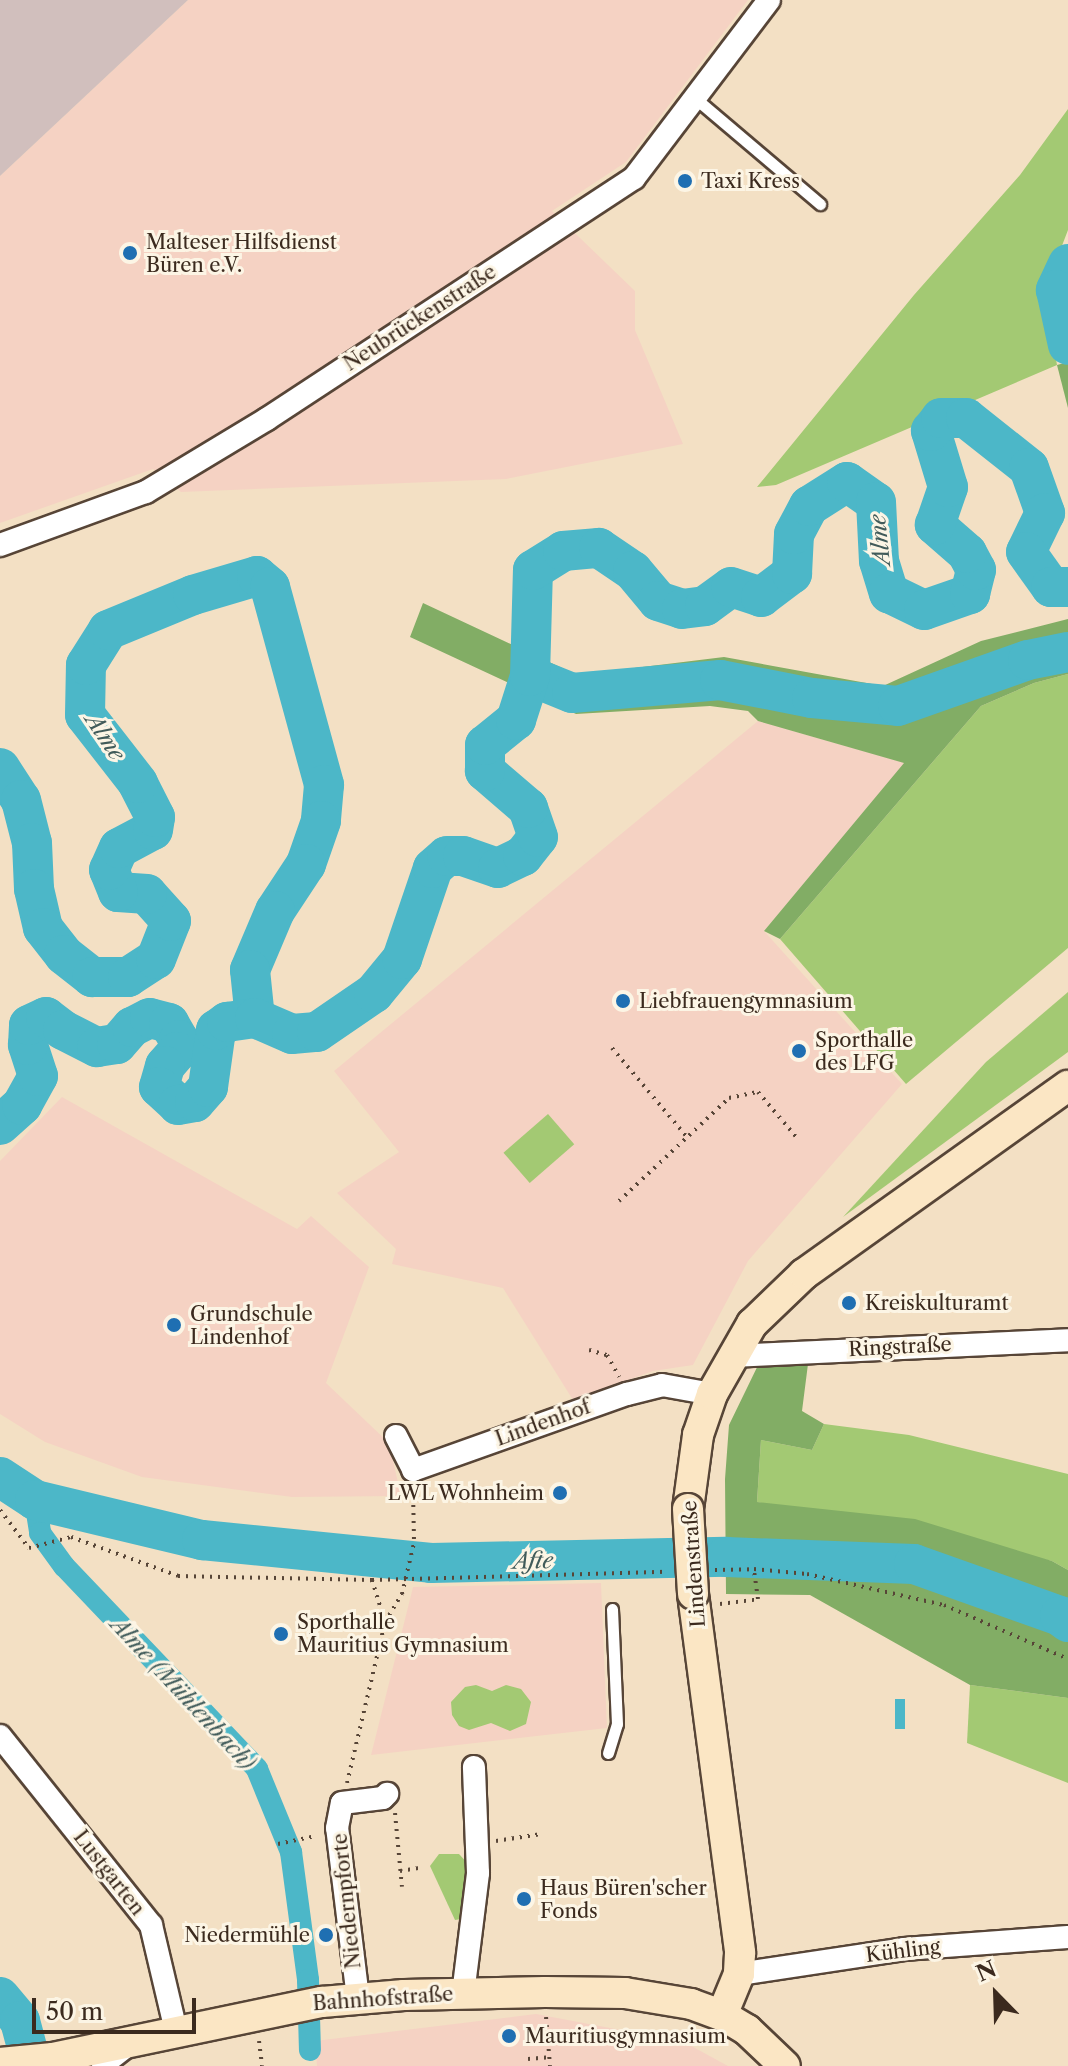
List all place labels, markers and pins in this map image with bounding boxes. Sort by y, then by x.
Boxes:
place label: Taxi Kress [701,169,800,193]
marker: Taxi Kress [676,172,694,190]
place label: Malteser Hilfsdienst Büren e.V. [146,230,337,277]
marker: Malteser Hilfsdienst Büren e.V. [121,244,139,262]
place label: Liebfrauengymnasium [639,989,853,1013]
marker: Liebfrauengymnasium [614,992,632,1010]
place label: Sporthalle des LFG [815,1028,913,1075]
marker: Sporthalle des LFG [790,1042,808,1060]
place label: Kreiskulturamt [865,1291,1008,1315]
marker: Kreiskulturamt [840,1294,858,1312]
place label: Grundschule Lindenhof [190,1302,313,1349]
marker: Grundschule Lindenhof [165,1316,183,1334]
place label: LWL Wohnheim [386,1481,544,1505]
marker: LWL Wohnheim [551,1484,569,1502]
place label: Sporthalle Mauritius Gymnasium [297,1610,509,1657]
marker: Sporthalle Mauritius Gymnasium [272,1625,290,1643]
place label: Haus Büren'scher Fonds [540,1876,707,1923]
marker: Haus Büren'scher Fonds [515,1890,533,1908]
place label: Niedermühle [184,1923,310,1947]
marker: Niedermühle [317,1926,335,1944]
place label: Mauritiusgymnasium [525,2024,726,2048]
marker: Mauritiusgymnasium [500,2027,518,2045]

